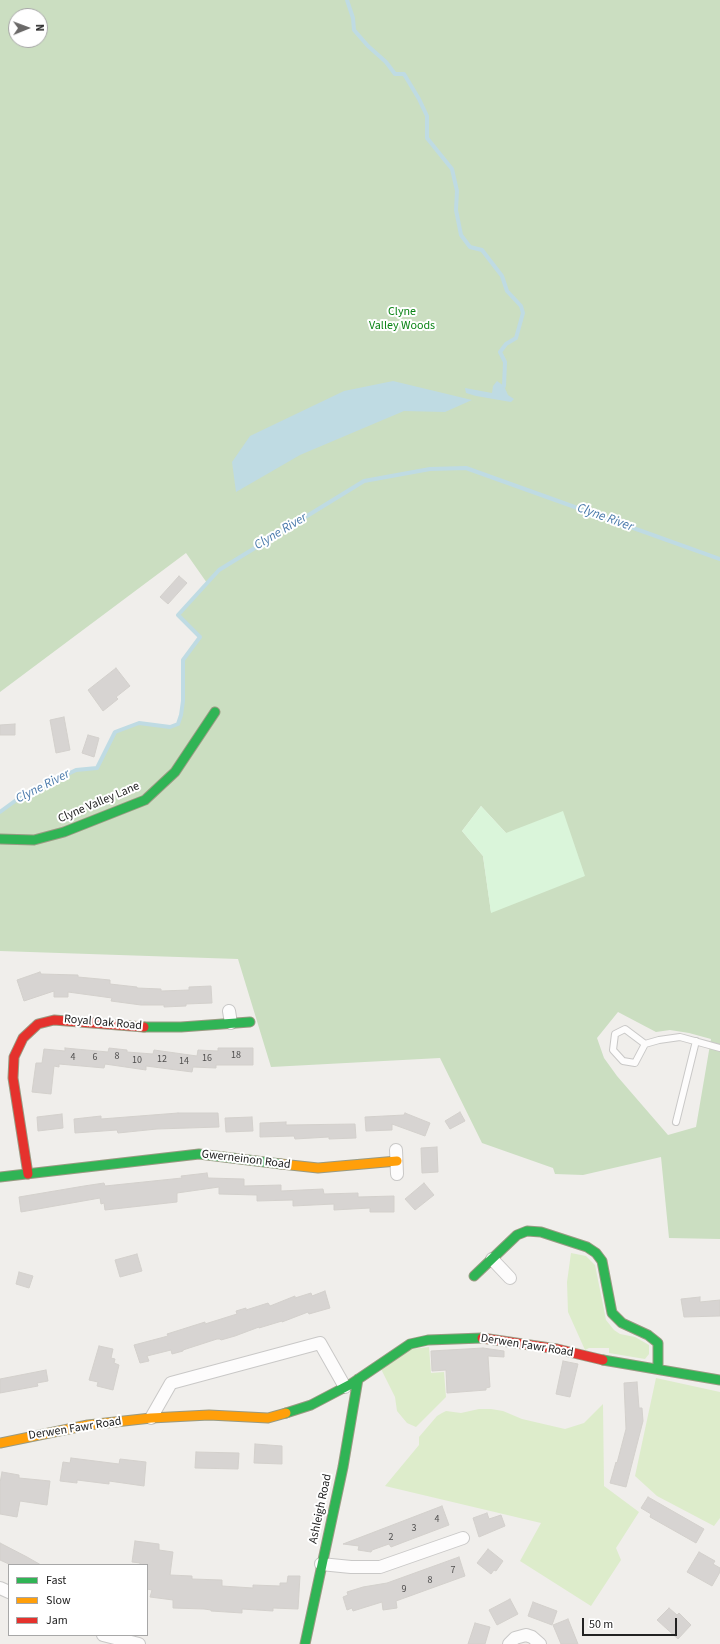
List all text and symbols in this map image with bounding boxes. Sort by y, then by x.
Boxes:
north arrow [8,8,48,48]
text: N [32,24,47,32]
park label: Clyne Valley Woods [369,305,435,333]
water label: Clyne River [575,501,635,535]
water label: Clyne River [252,510,310,554]
water label: Clyne River [13,767,73,807]
street label: Clyne Valley Lane [56,779,142,827]
street label: Royal Oak Road [63,1012,143,1034]
house number: 18 [231,1050,241,1062]
house number: 8 [115,1051,119,1063]
house number: 4 [71,1052,75,1064]
house number: 6 [93,1052,97,1064]
house number: 16 [202,1053,212,1065]
house number: 12 [157,1054,167,1066]
house number: 10 [132,1055,142,1067]
house number: 14 [179,1056,189,1068]
street label: Gwerneinon Road [201,1147,291,1173]
street label: Derwen Fawr Road [480,1332,574,1360]
street label: Derwen Fawr Road [28,1415,122,1443]
street label: Ashleigh Road [307,1473,335,1545]
house number: 4 [435,1514,439,1526]
house number: 3 [412,1523,416,1535]
house number: 2 [389,1532,393,1544]
legend [8,1564,148,1636]
house number: 7 [451,1565,455,1577]
text: Fast [46,1572,66,1589]
house number: 8 [428,1575,432,1587]
house number: 9 [402,1584,406,1596]
text: Slow [46,1592,71,1609]
scale bar [584,1610,679,1636]
text: Jam [46,1612,68,1629]
text: 50 m [589,1616,613,1633]

